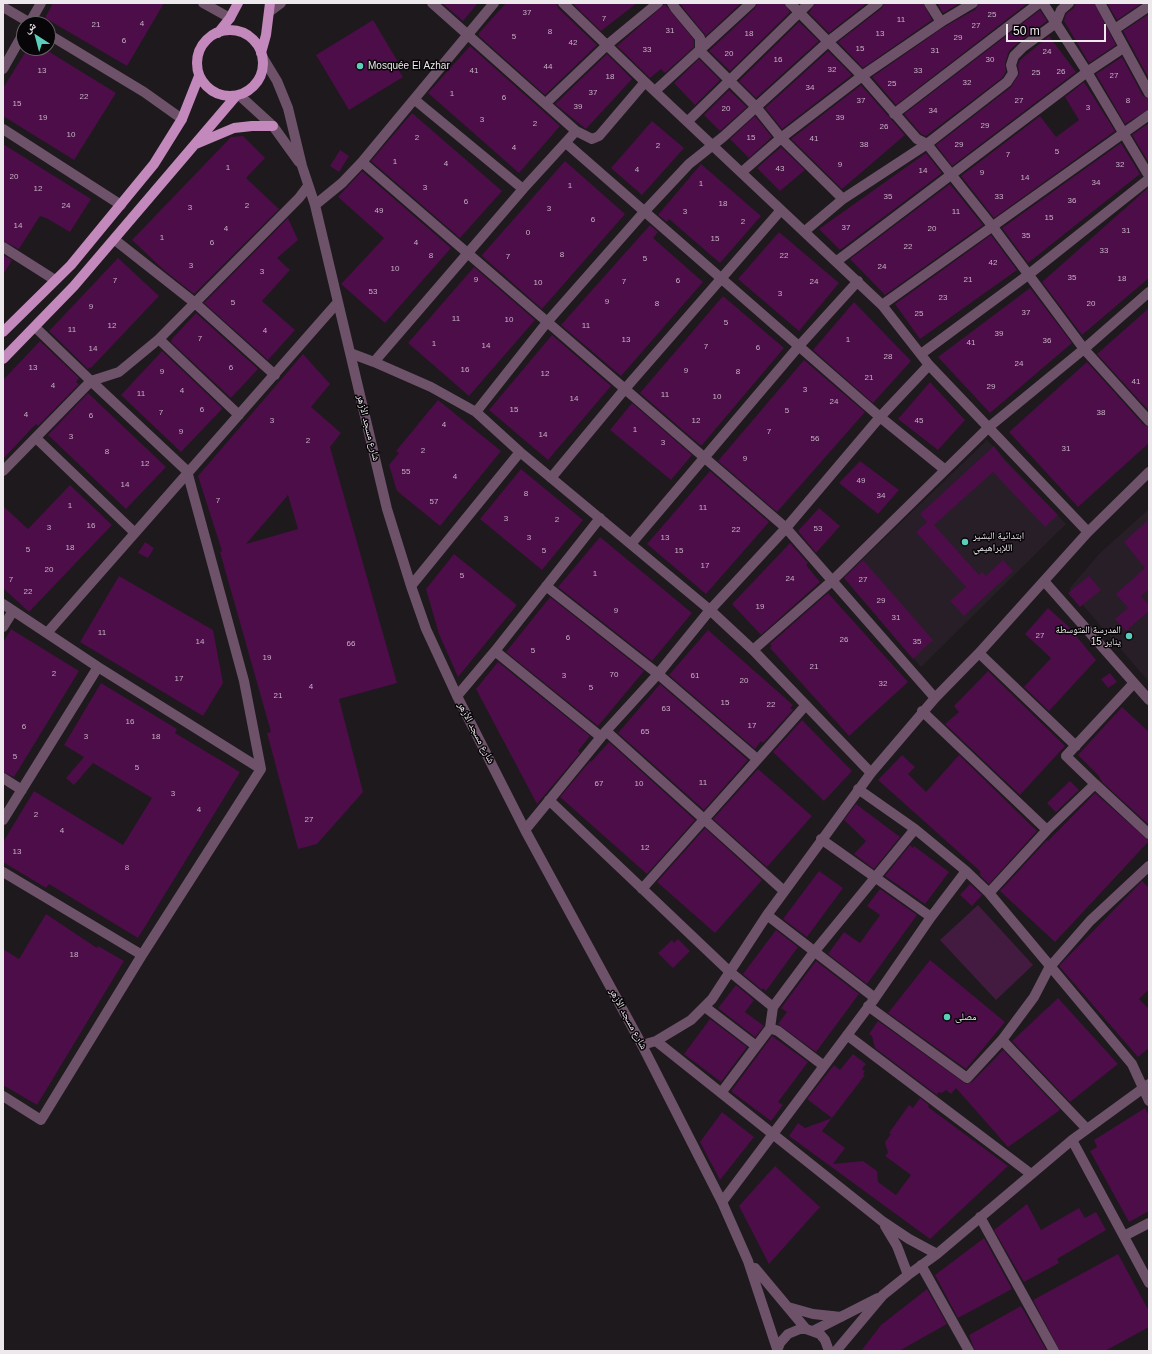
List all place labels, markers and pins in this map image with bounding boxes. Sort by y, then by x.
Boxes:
place label: Mosquée El Azhar [368,60,450,72]
marker: Mosquée El Azhar [355,61,365,71]
place label: ابتدائية البشير اللإبراهيمي [973,530,1024,554]
marker: ابتدائية البشير اللإبراهيمي [960,537,970,547]
place label: المدرسة المتوسطة 15 يناير [1056,624,1121,648]
marker: المدرسة المتوسطة 15 يناير [1124,631,1134,641]
place label: مصلى [955,1011,977,1023]
marker: مصلى [942,1012,952,1022]

